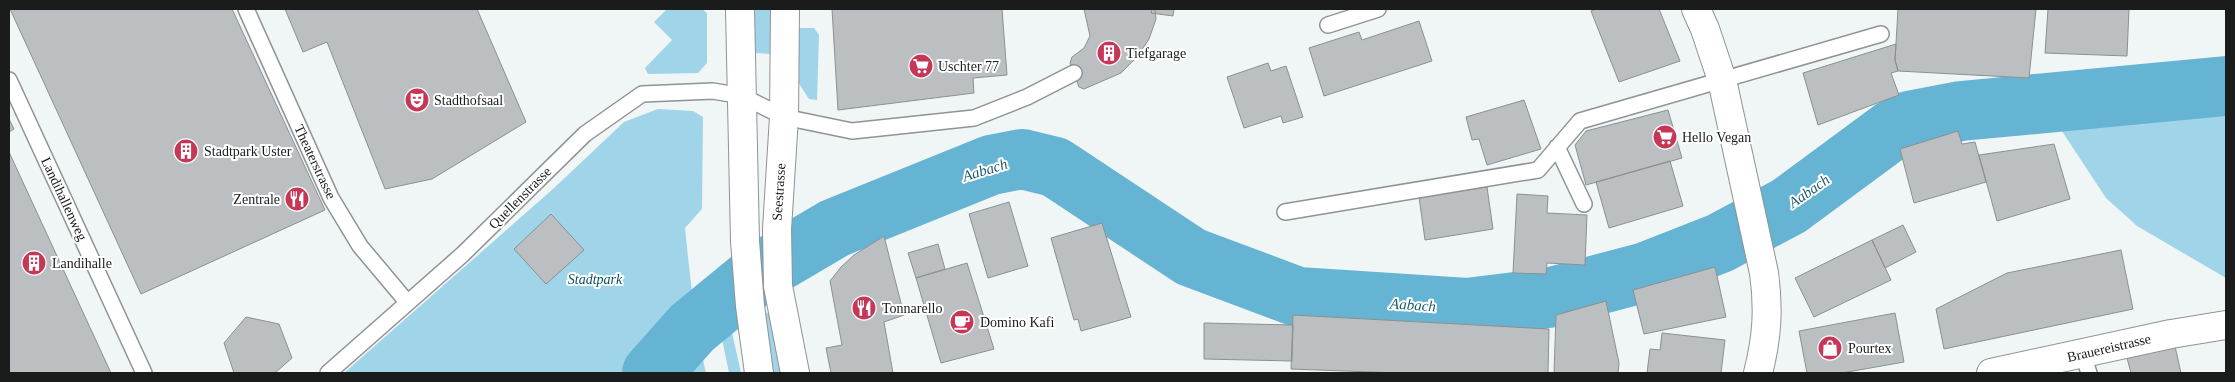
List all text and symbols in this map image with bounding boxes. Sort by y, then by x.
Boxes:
building icon: Tiefgarage [1096,40,1122,66]
place label: Tiefgarage [1126,46,1186,61]
supermarket icon: Uschter 77 [908,53,934,79]
place label: Uschter 77 [938,59,999,74]
theatre icon: Stadthofsaal [404,87,430,113]
place label: Stadthofsaal [434,93,503,108]
street label: Theaterstrasse [291,123,339,201]
supermarket icon: Hello Vegan [1652,124,1678,150]
place label: Hello Vegan [1682,130,1751,145]
building icon: Stadtpark Uster [173,138,199,164]
place label: Stadtpark Uster [204,144,292,159]
street label: Landihallenweg [38,155,90,243]
water label: Aabach [960,156,1009,185]
street label: Seestrasse [770,163,788,221]
street label: Quellenstrasse [486,164,554,232]
water label: Aabach [1785,171,1832,211]
restaurant icon: Zentrale [284,186,310,212]
place label: Zentrale [233,192,280,207]
building icon: Landihalle [21,250,47,276]
place label: Landihalle [52,256,112,271]
park label: Stadtpark [568,272,623,287]
restaurant icon: Tonnarello [851,295,877,321]
water label: Aabach [1389,295,1436,315]
place label: Tonnarello [882,301,942,316]
cafe icon: Domino Kafi [949,309,975,335]
place label: Domino Kafi [980,315,1054,330]
street label: Brauereistrasse [2066,331,2152,365]
shop icon: Pourtex [1817,335,1843,361]
place label: Pourtex [1848,341,1892,356]

